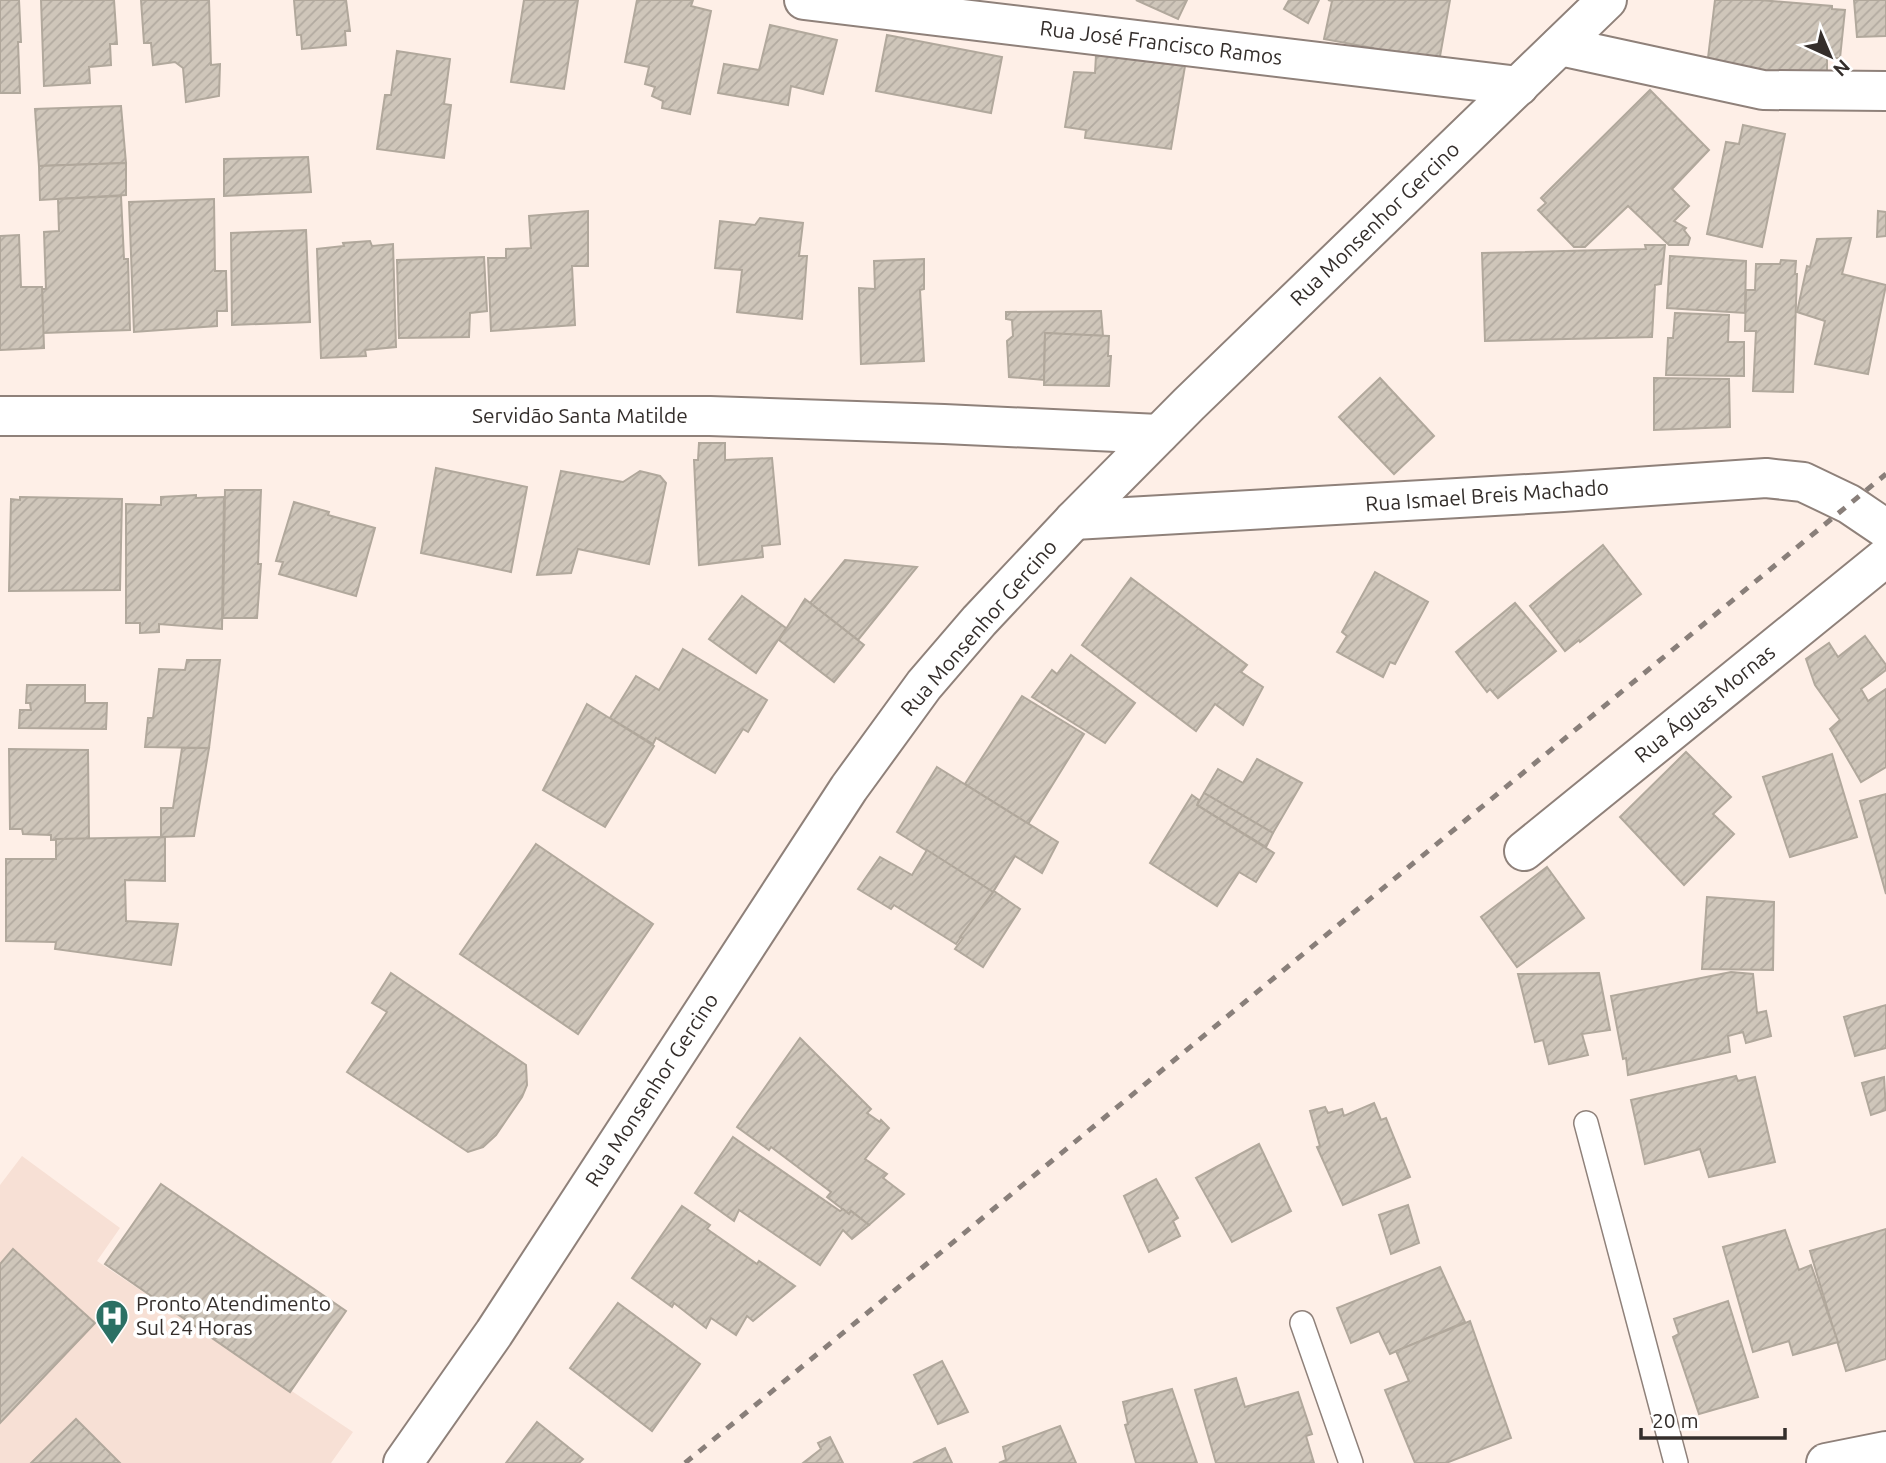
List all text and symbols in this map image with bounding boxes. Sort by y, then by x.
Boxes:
street label: Rua José Francisco Ramos [1038,15,1284,69]
north arrow [1795,21,1865,91]
text: N [1829,55,1855,81]
street label: Rua Monsenhor Gercino [1285,136,1464,310]
street label: Servidão Santa Matilde [472,403,688,427]
street label: Rua Ismael Breis Machado [1364,475,1609,515]
street label: Rua Monsenhor Gercino [895,534,1061,720]
street label: Rua Águas Mornas [1629,639,1779,767]
street label: Rua Monsenhor Gercino [580,988,723,1191]
place label: Pronto Atendimento Sul 24 Horas [136,1291,331,1339]
hospital icon: Pronto Atendimento Sul 24 Horas [93,1297,131,1346]
scale bar [1641,1396,1784,1440]
text: 20 m [1652,1408,1699,1432]

